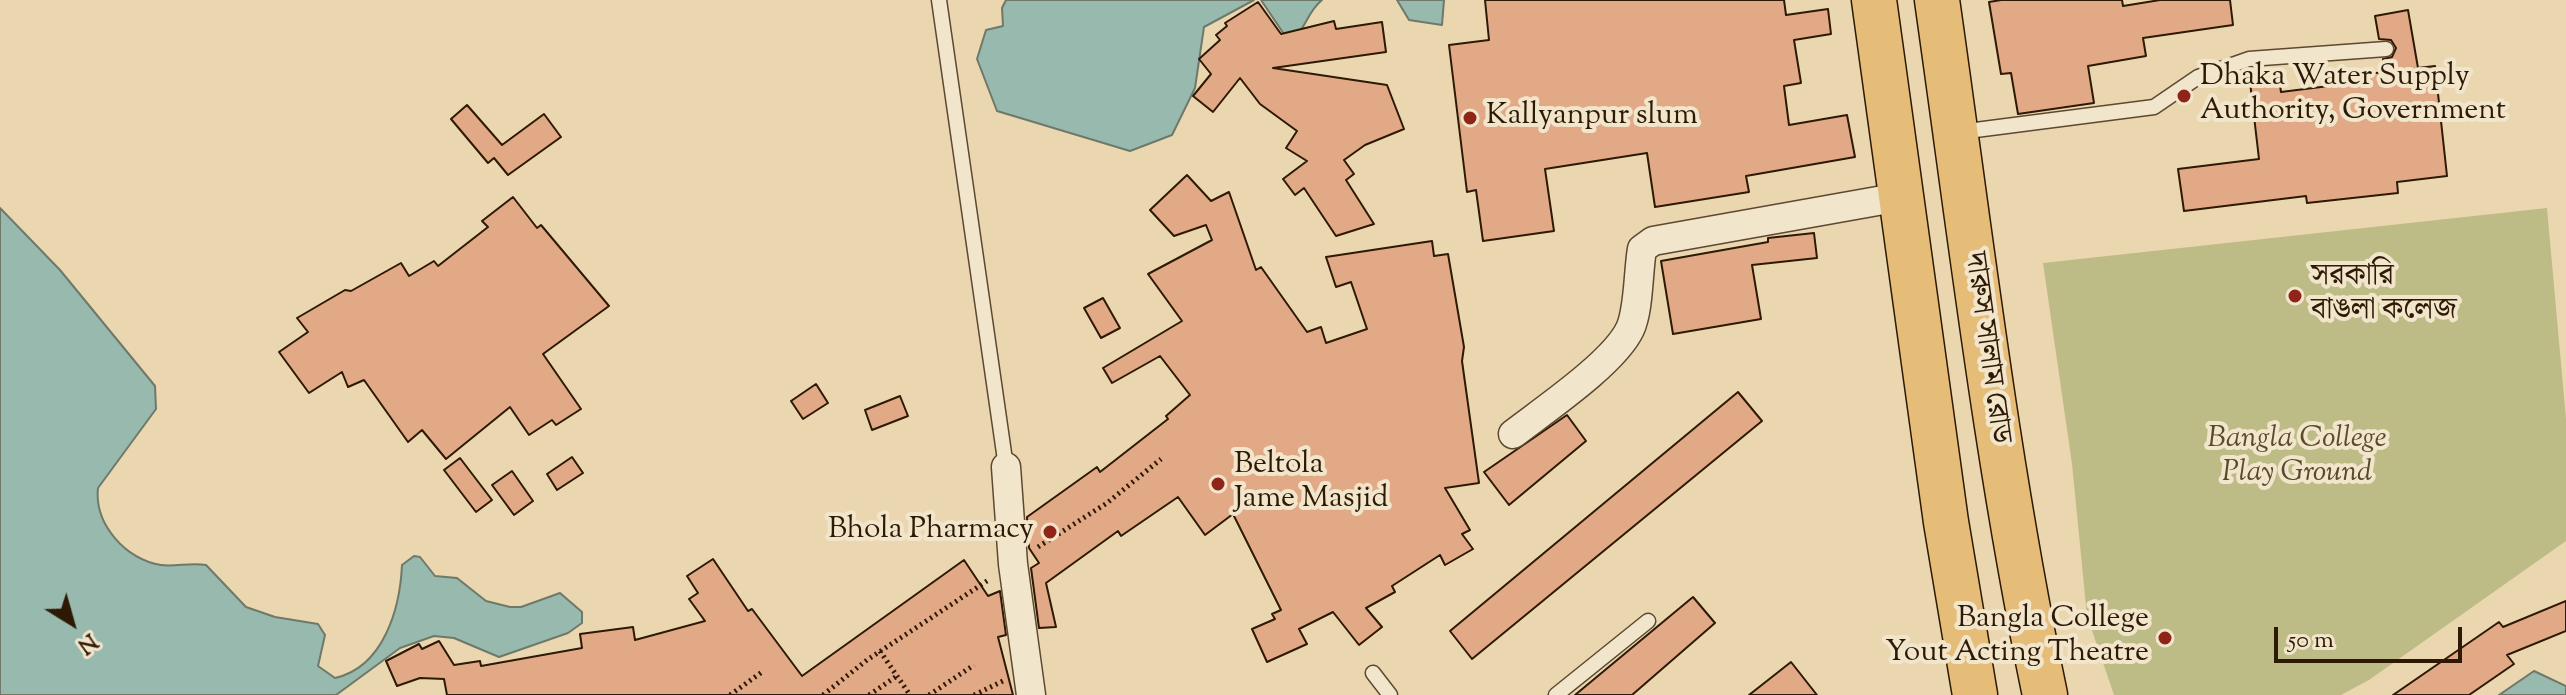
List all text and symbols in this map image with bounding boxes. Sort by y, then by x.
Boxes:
place label: Dhaka Water Supply Authority, Government [2200,61,2506,132]
marker: Dhaka Water Supply Authority, Government [2175,87,2193,105]
place label: Kallyanpur slum [1486,100,1698,136]
marker: Kallyanpur slum [1461,109,1479,127]
street label: দারুস সালাম রোড [1954,250,2016,446]
place label: সরকারি বাঙলা কলেজ [2311,261,2457,332]
marker: সরকারি বাঙলা কলেজ [2286,287,2304,305]
park label: Bangla College Play Ground [2208,423,2386,494]
place label: Beltola Jame Masjid [1234,449,1388,520]
marker: Beltola Jame Masjid [1209,475,1227,493]
place label: Bhola Pharmacy [828,514,1034,550]
marker: Bhola Pharmacy [1041,523,1059,541]
north arrow [32,583,112,663]
place label: Bangla College Yout Acting Theatre [1885,603,2149,674]
scale bar [2278,611,2466,661]
text: N [70,624,103,660]
text: 50 m [2288,624,2334,658]
marker: Bangla College Yout Acting Theatre [2156,629,2174,647]

